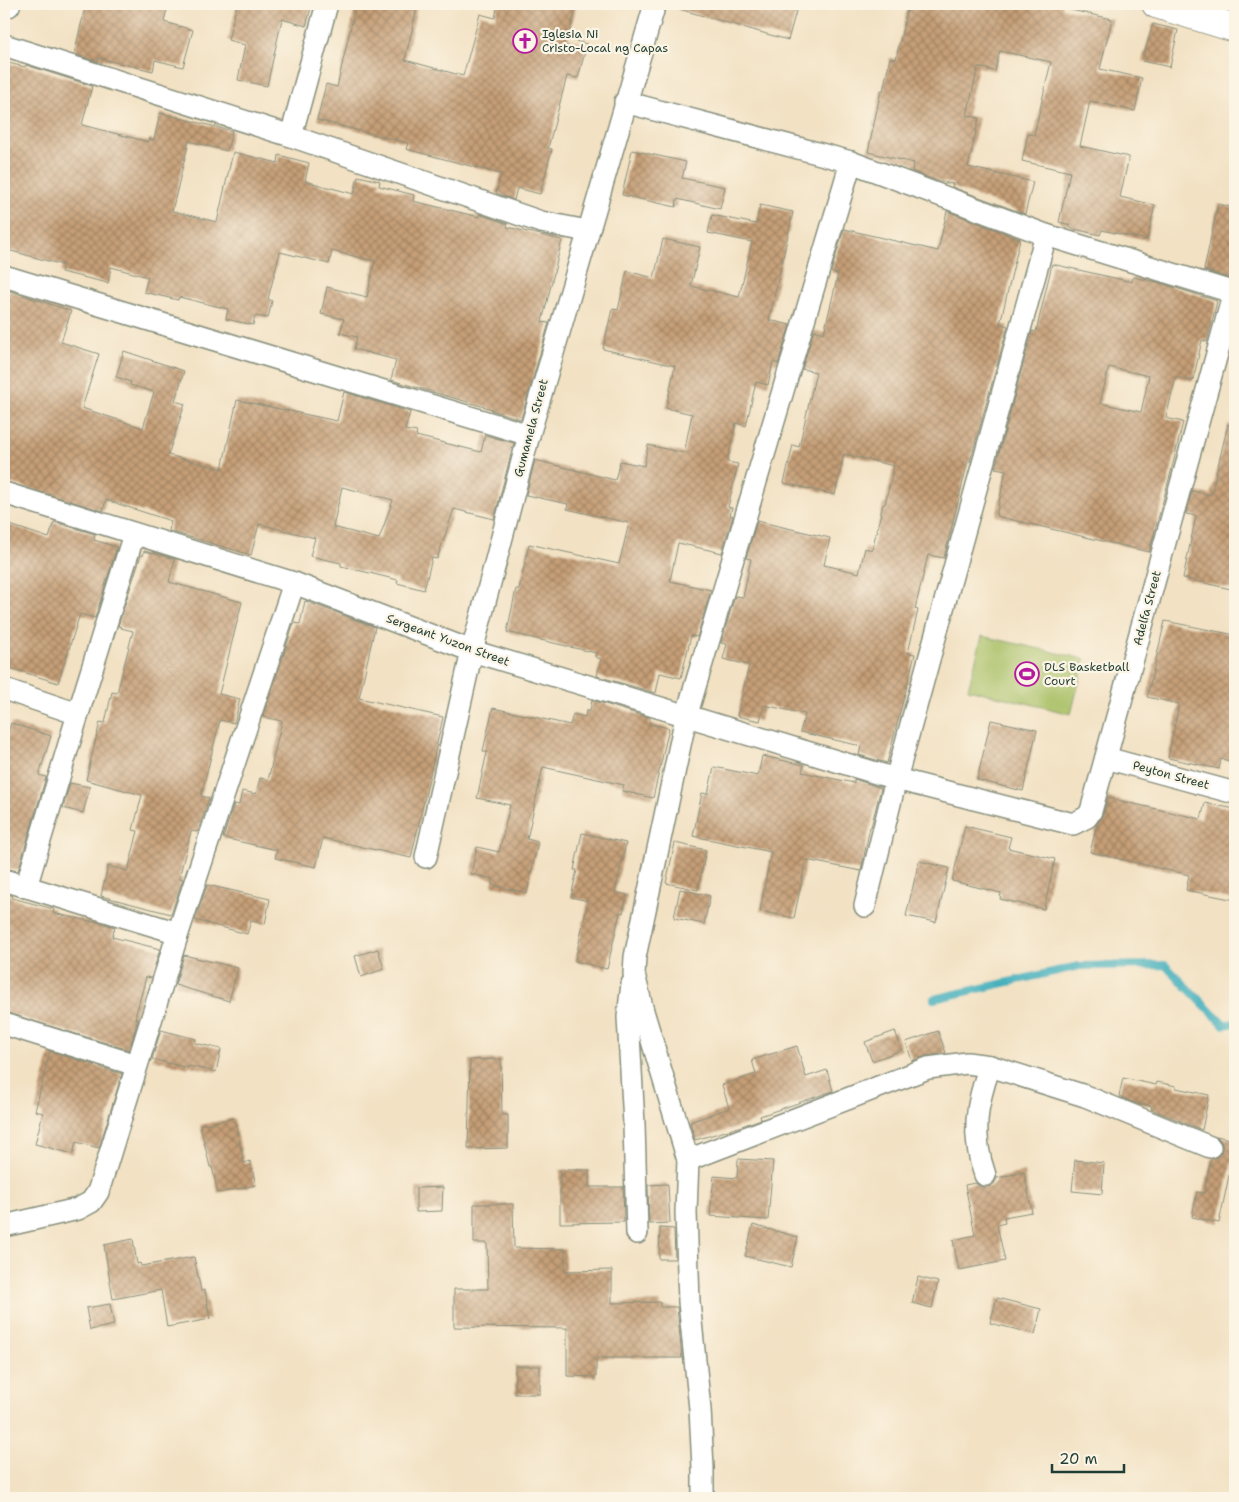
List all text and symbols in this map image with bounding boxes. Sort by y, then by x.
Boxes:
place label: Iglesia Ni Cristo-Local ng Capas [542,26,668,56]
church icon: Iglesia Ni Cristo-Local ng Capas [512,28,538,54]
street label: Gumamela Street [510,377,552,479]
street label: Adelfa Street [1129,569,1165,647]
street label: Sergeant Yuzon Street [384,610,512,670]
place label: DLS Basketball Court [1044,659,1130,689]
sports icon: DLS Basketball Court [1014,661,1040,687]
street label: Peyton Street [1131,757,1211,793]
scale bar [1052,1442,1124,1474]
text: 20 m [1059,1449,1098,1469]

